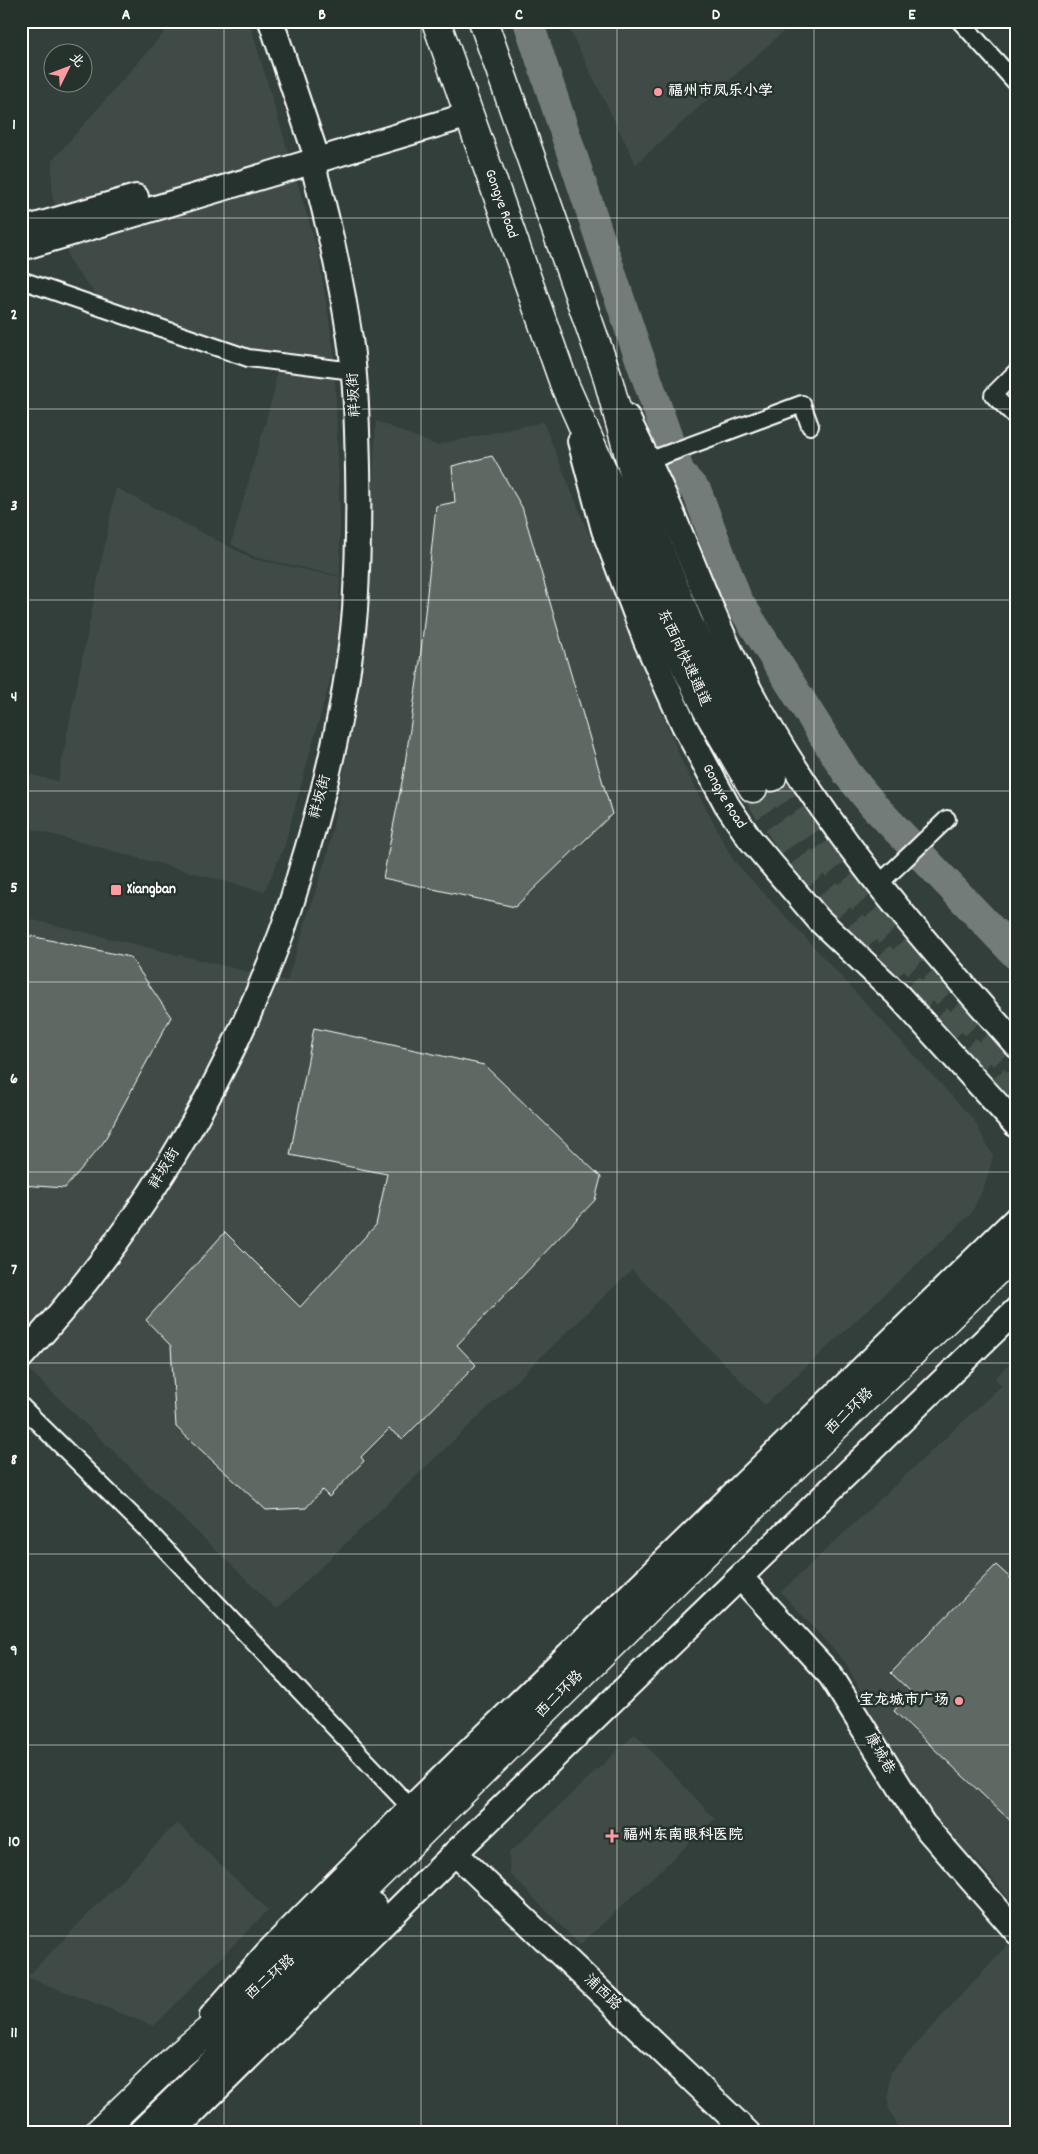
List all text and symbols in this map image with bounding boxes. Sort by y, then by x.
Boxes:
text: A [122,4,131,27]
text: B [318,4,326,27]
text: C [515,4,523,27]
text: D [712,4,721,27]
text: E [908,4,916,27]
north arrow [42,42,92,92]
text: 北 [64,49,88,73]
place label: 福州市凤乐小学 [668,81,773,103]
marker: 福州市凤乐小学 [652,86,664,98]
text: 1 [12,114,16,137]
street label: Gongye Road [478,166,523,242]
text: 2 [11,304,18,327]
street label: 祥坂街 [343,372,367,418]
text: 3 [10,495,18,518]
street label: 东西向快速通道 [651,606,715,710]
text: 4 [11,686,17,709]
street label: Gongye Road [696,760,751,834]
street label: 祥坂街 [305,772,337,822]
text: 5 [10,877,18,900]
place label: Xiangban [127,879,176,901]
marker: Xiangban [109,883,123,897]
text: 6 [10,1068,18,1091]
street label: 祥坂街 [144,1144,186,1194]
text: 7 [11,1259,17,1282]
street label: 西二环路 [821,1383,879,1441]
text: 8 [11,1449,18,1472]
text: 9 [10,1640,18,1663]
street label: 西二环路 [531,1666,589,1724]
place label: 宝龙城市广场 [859,1690,949,1712]
marker: 宝龙城市广场 [953,1695,965,1707]
street label: 康城巷 [858,1729,900,1779]
place label: 福州东南眼科医院 [623,1825,743,1847]
marker: 福州东南眼科医院 [605,1829,619,1843]
text: 10 [8,1831,20,1854]
street label: 西二环路 [241,1950,301,2006]
street label: 浦西路 [578,1969,626,2017]
text: 11 [10,2022,18,2045]

